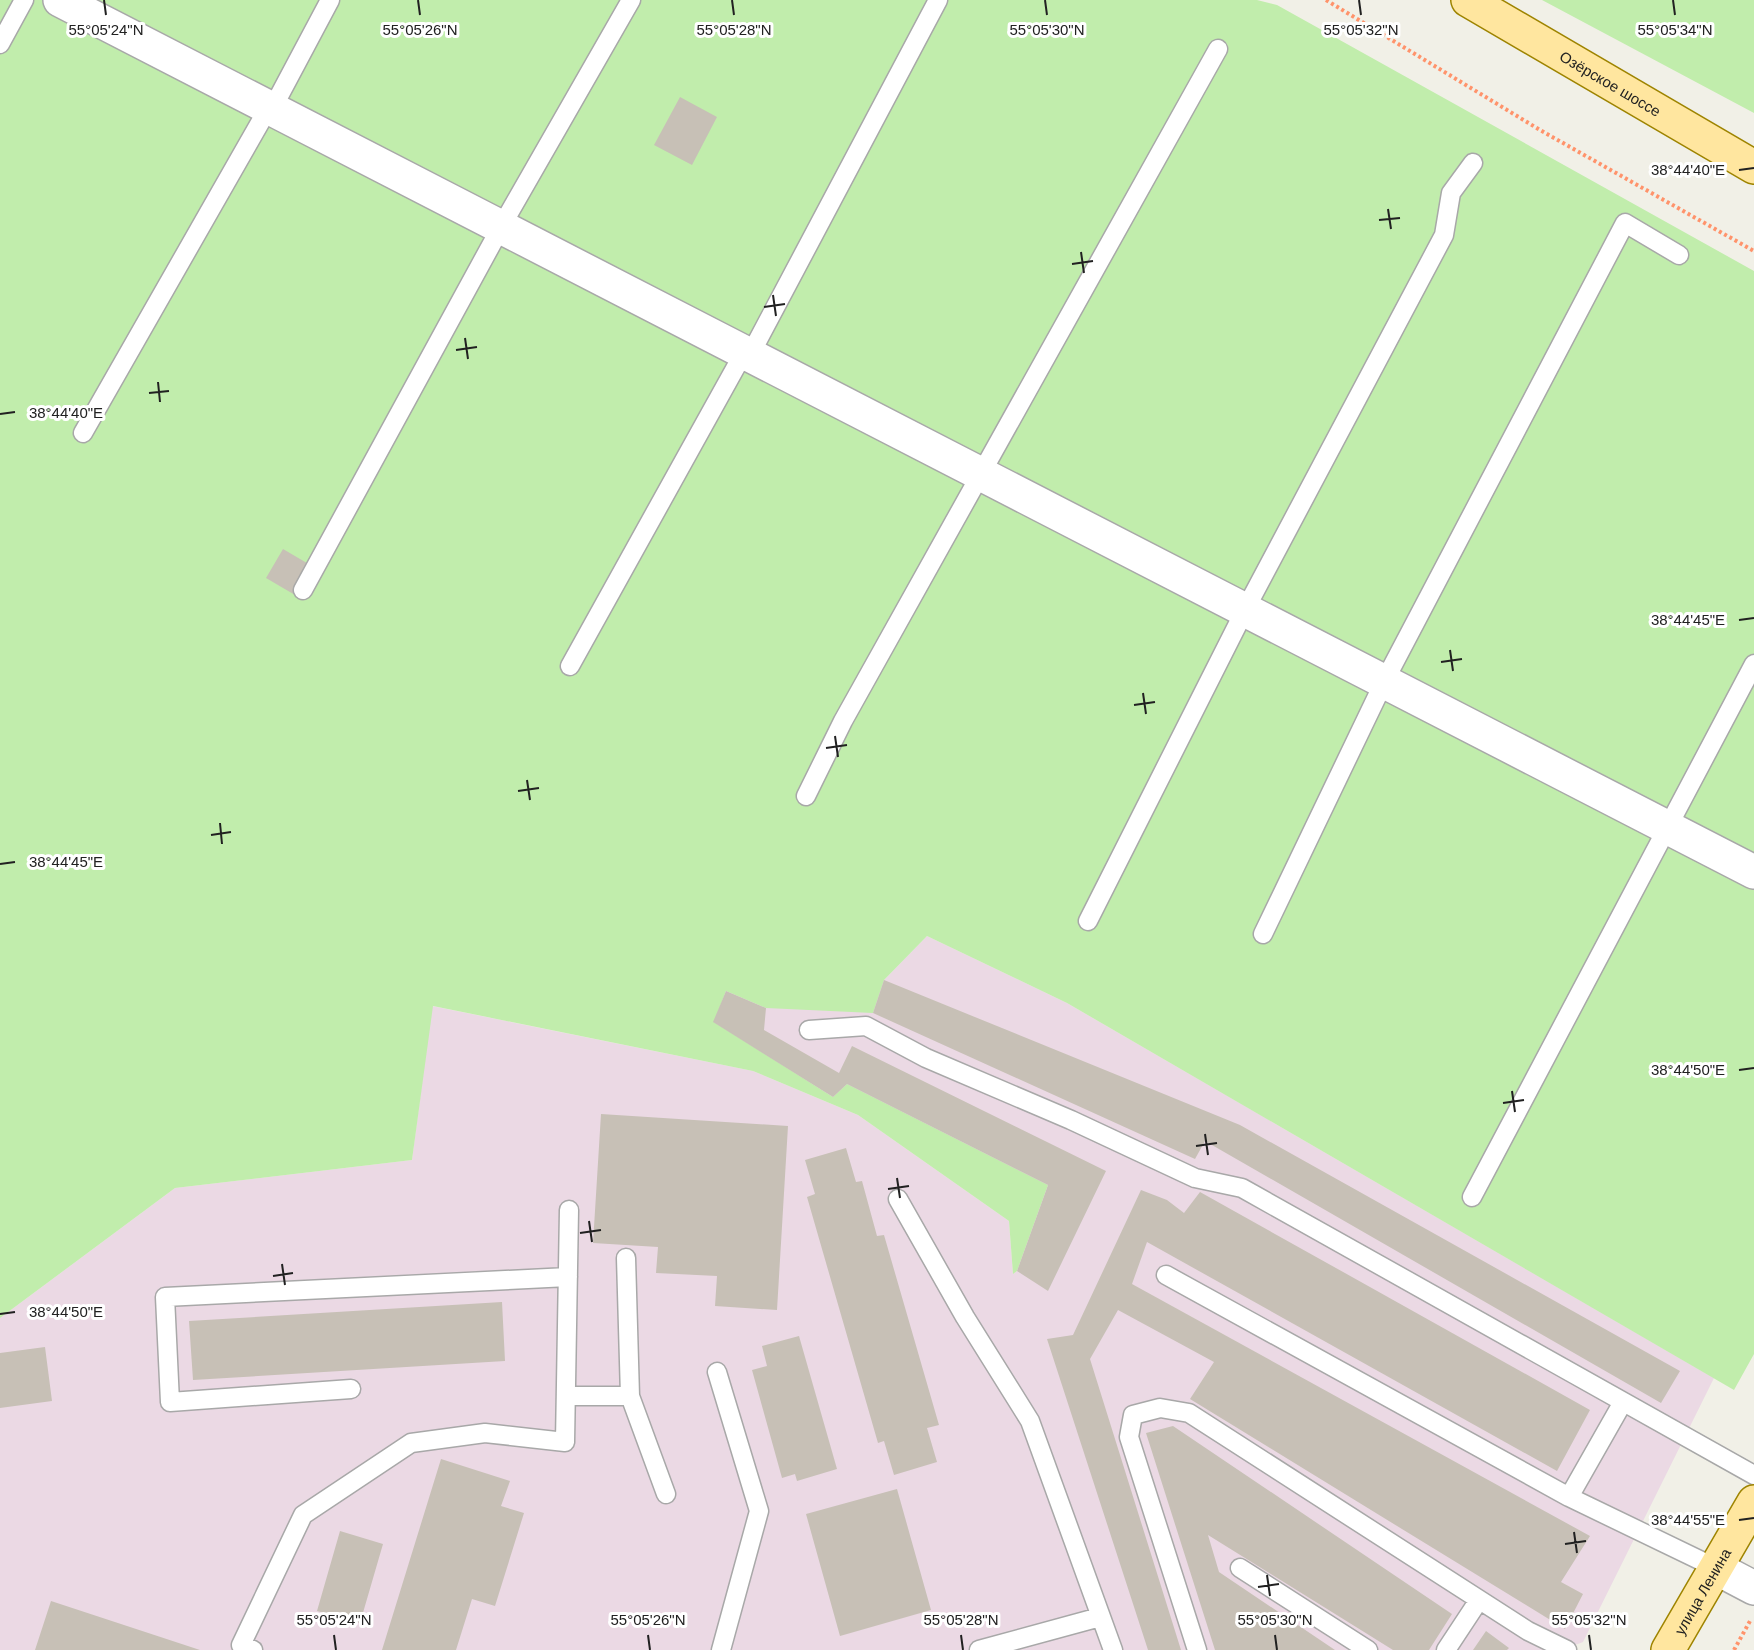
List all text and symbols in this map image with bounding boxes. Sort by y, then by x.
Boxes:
text: 55°05'24"N [68,21,144,38]
text: 55°05'26"N [382,21,458,38]
text: 55°05'28"N [696,21,772,38]
text: 55°05'30"N [1009,21,1085,38]
text: 55°05'32"N [1323,21,1399,38]
text: 55°05'34"N [1637,21,1713,38]
street label: Озёрское шоссе [1557,47,1664,119]
text: 38°44'40"E [1651,161,1725,178]
text: 38°44'40"E [29,404,103,421]
text: 38°44'45"E [1651,611,1725,628]
text: 38°44'45"E [29,853,103,870]
text: 38°44'50"E [1651,1061,1725,1078]
text: 38°44'50"E [29,1303,103,1320]
text: 38°44'55"E [1651,1511,1725,1528]
street label: улица Ленина [1670,1544,1734,1637]
text: 55°05'24"N [296,1611,372,1628]
text: 55°05'26"N [610,1611,686,1628]
text: 55°05'28"N [923,1611,999,1628]
text: 55°05'30"N [1237,1611,1313,1628]
text: 55°05'32"N [1551,1611,1627,1628]

